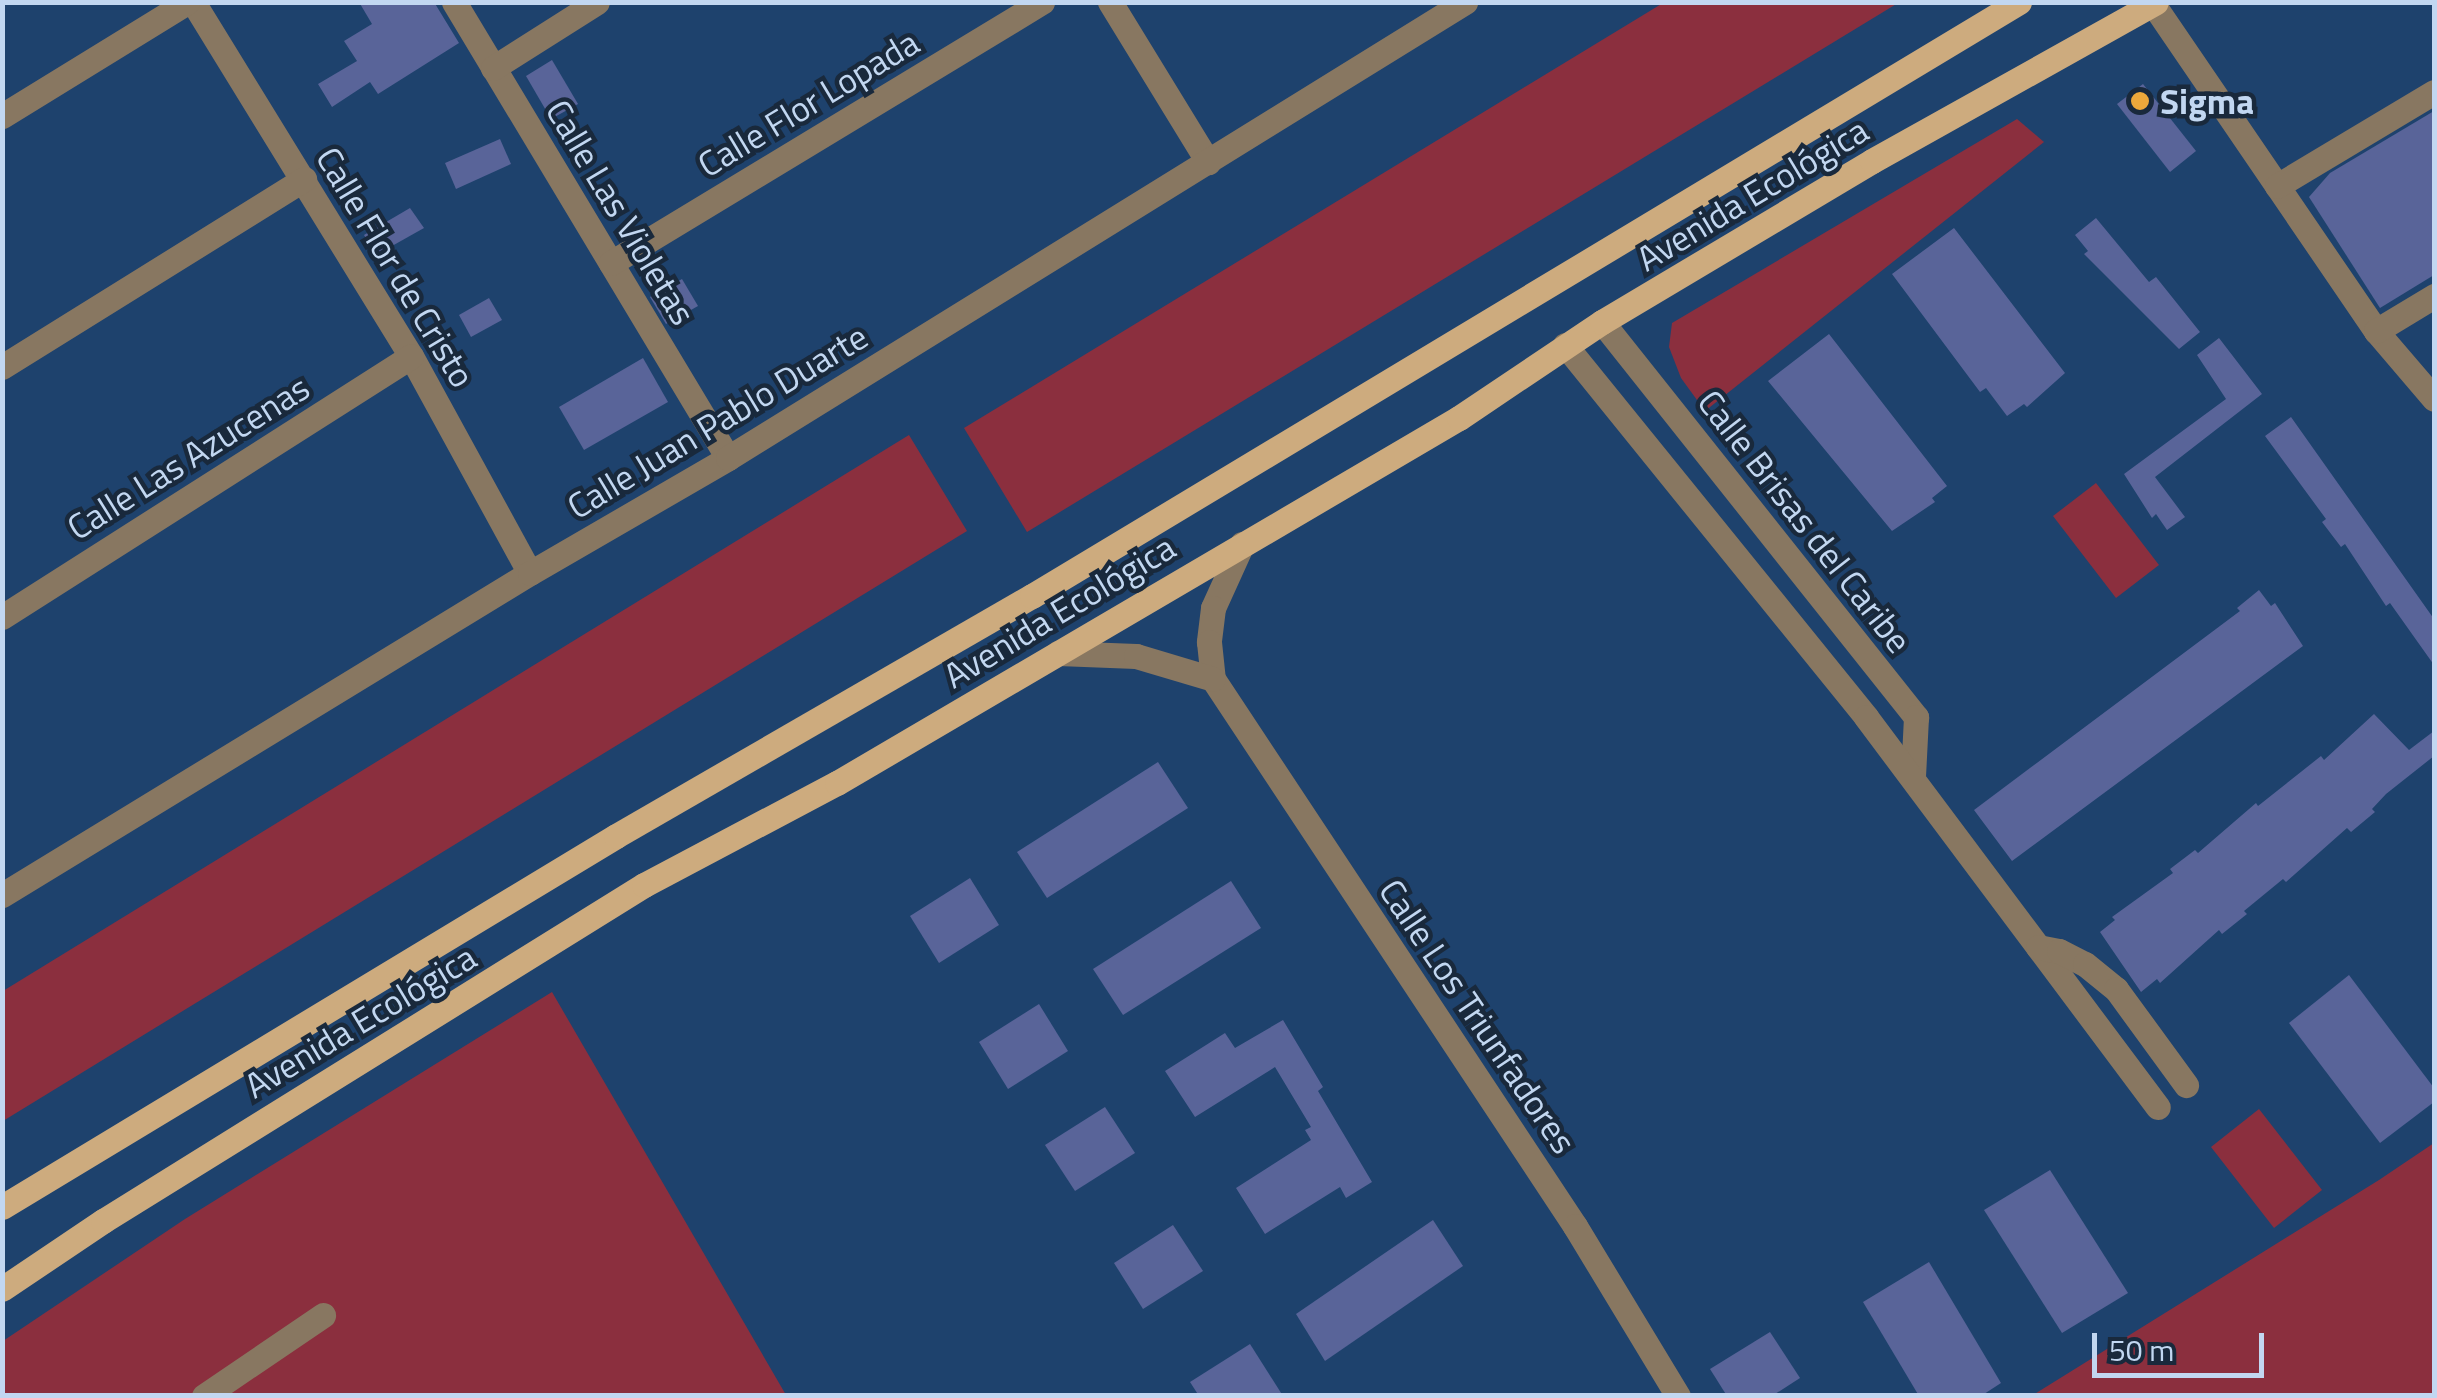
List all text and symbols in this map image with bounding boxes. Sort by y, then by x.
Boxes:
street label: Calle Flor Lopada [690,21,926,185]
place label: Sigma [2160,80,2254,122]
marker: Sigma [2129,90,2151,112]
street label: Calle Las Violetas [537,92,705,332]
street label: Avenida Ecológica [1629,108,1875,280]
street label: Calle Flor de Cristo [308,139,484,395]
street label: Calle Juan Pablo Duarte [559,315,875,527]
street label: Calle Las Azucenas [59,366,317,548]
street label: Calle Brisas del Caribe [1689,381,1921,661]
street label: Avenida Ecológica [936,525,1182,697]
street label: Calle Los Triunfadores [1371,871,1585,1161]
street label: Avenida Ecológica [237,935,483,1107]
scale bar [2097,1313,2270,1375]
text: 50 m [2109,1327,2174,1373]

